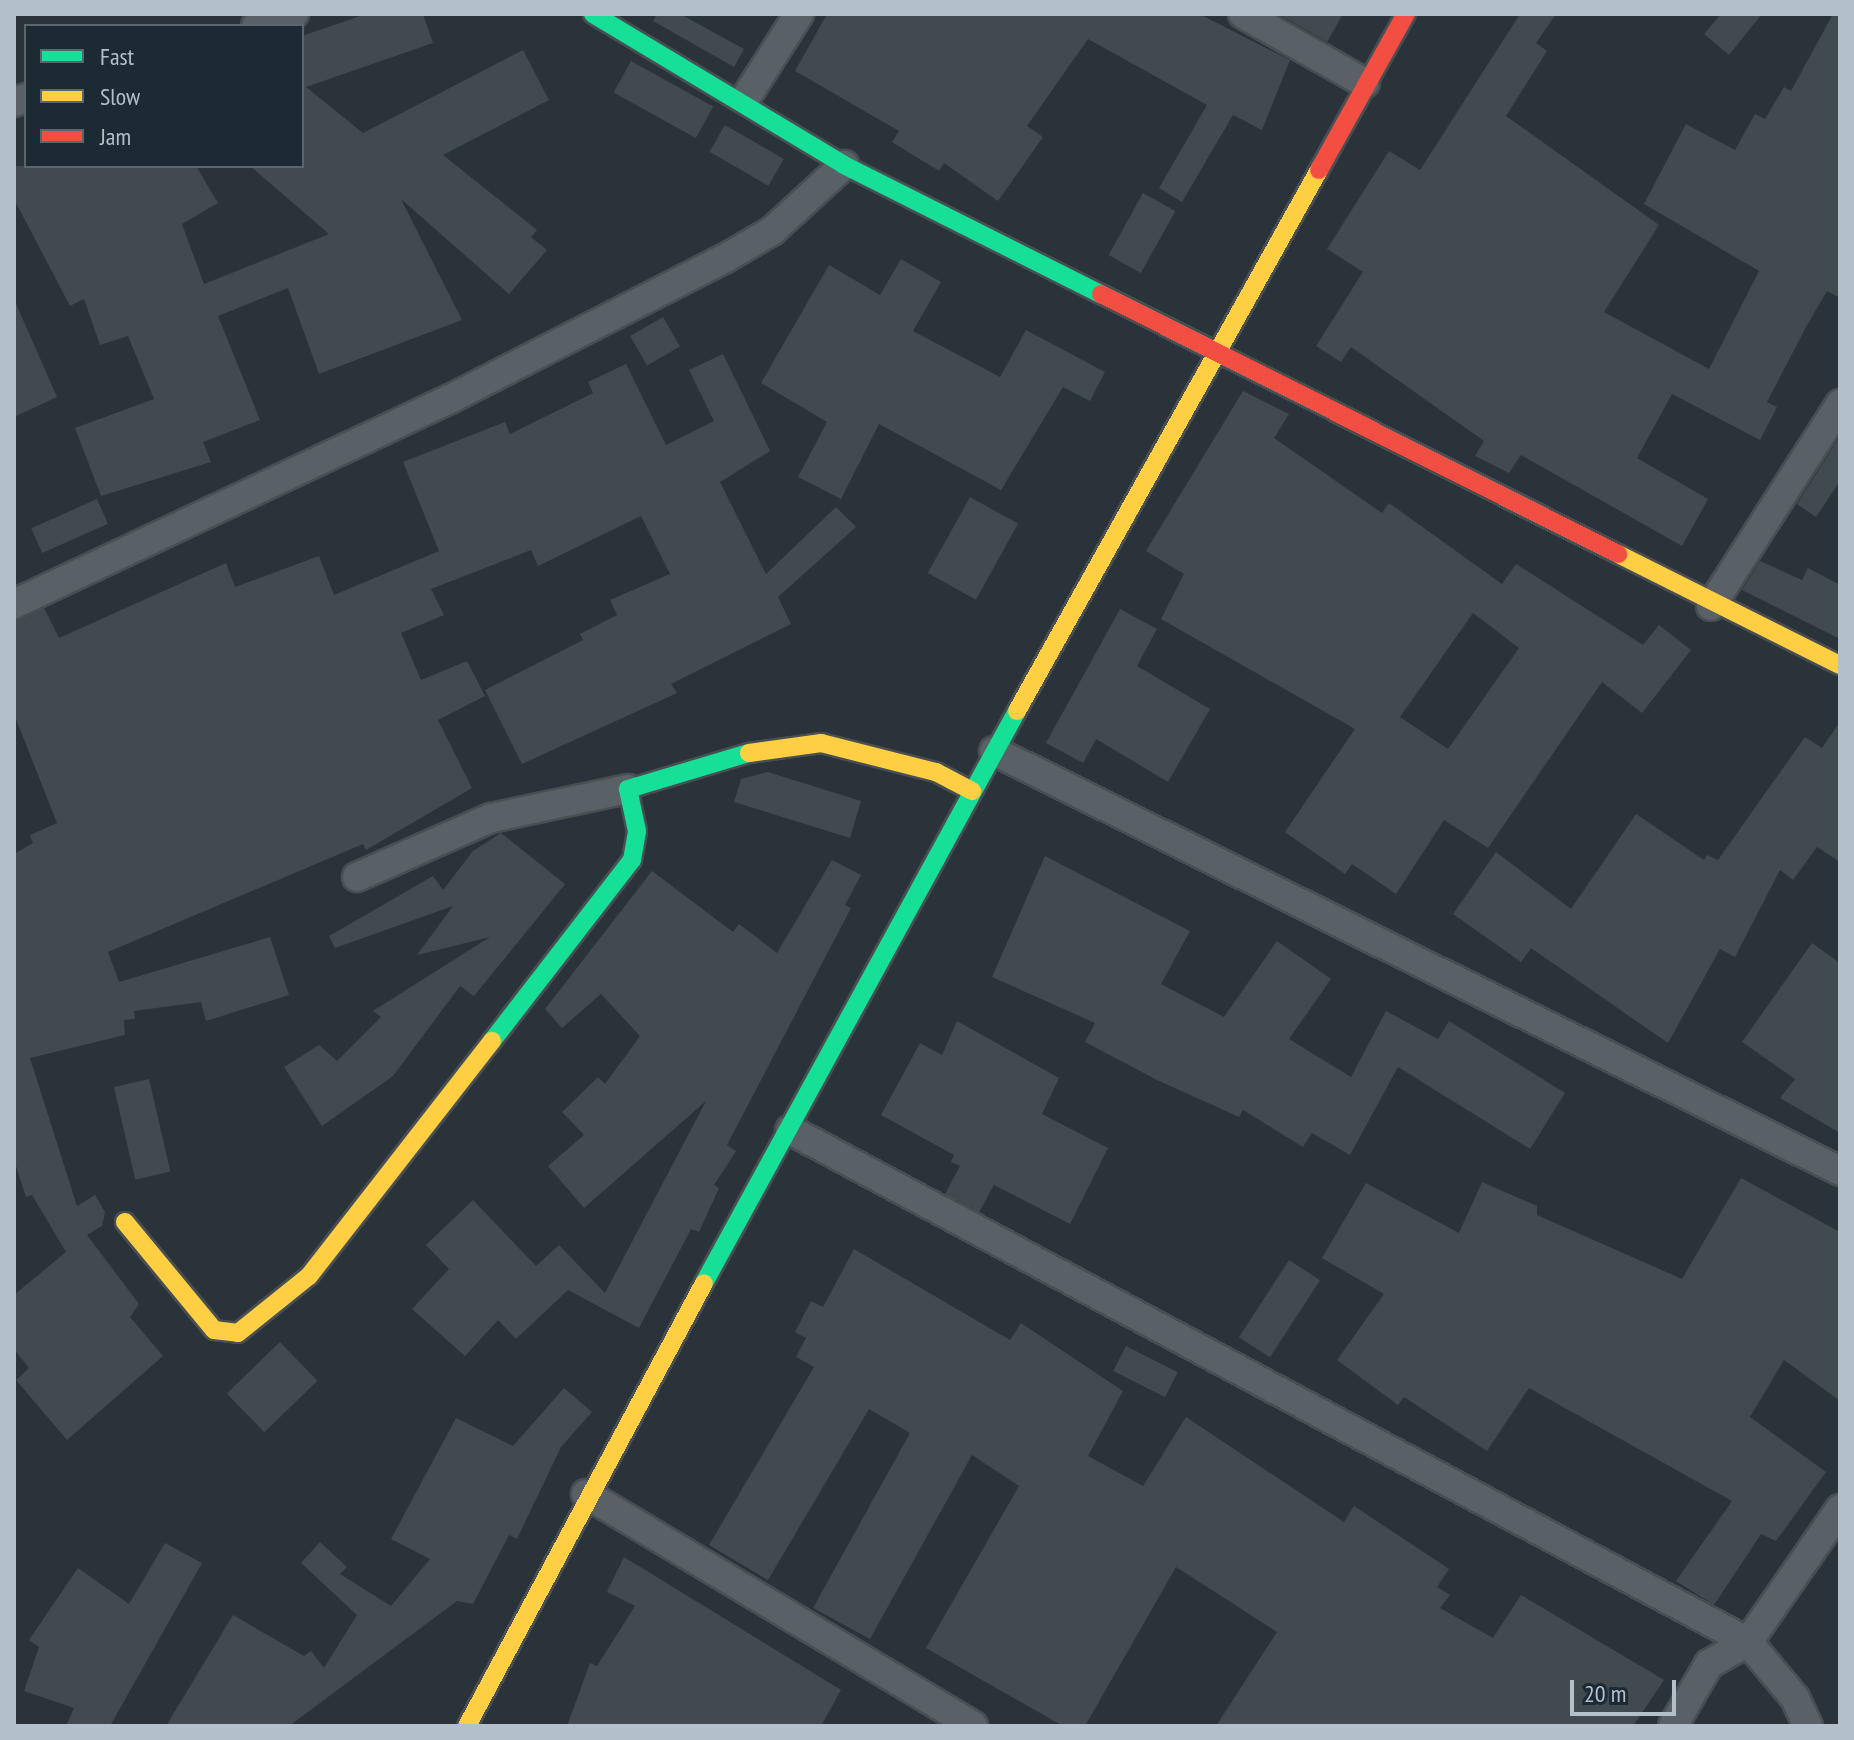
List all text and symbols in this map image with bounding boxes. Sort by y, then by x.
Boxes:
legend [24,24,304,168]
text: Fast [100,41,134,72]
text: Slow [100,81,140,112]
text: Jam [100,121,131,152]
scale bar [1574,1664,1680,1714]
text: 20 m [1584,1678,1626,1709]

